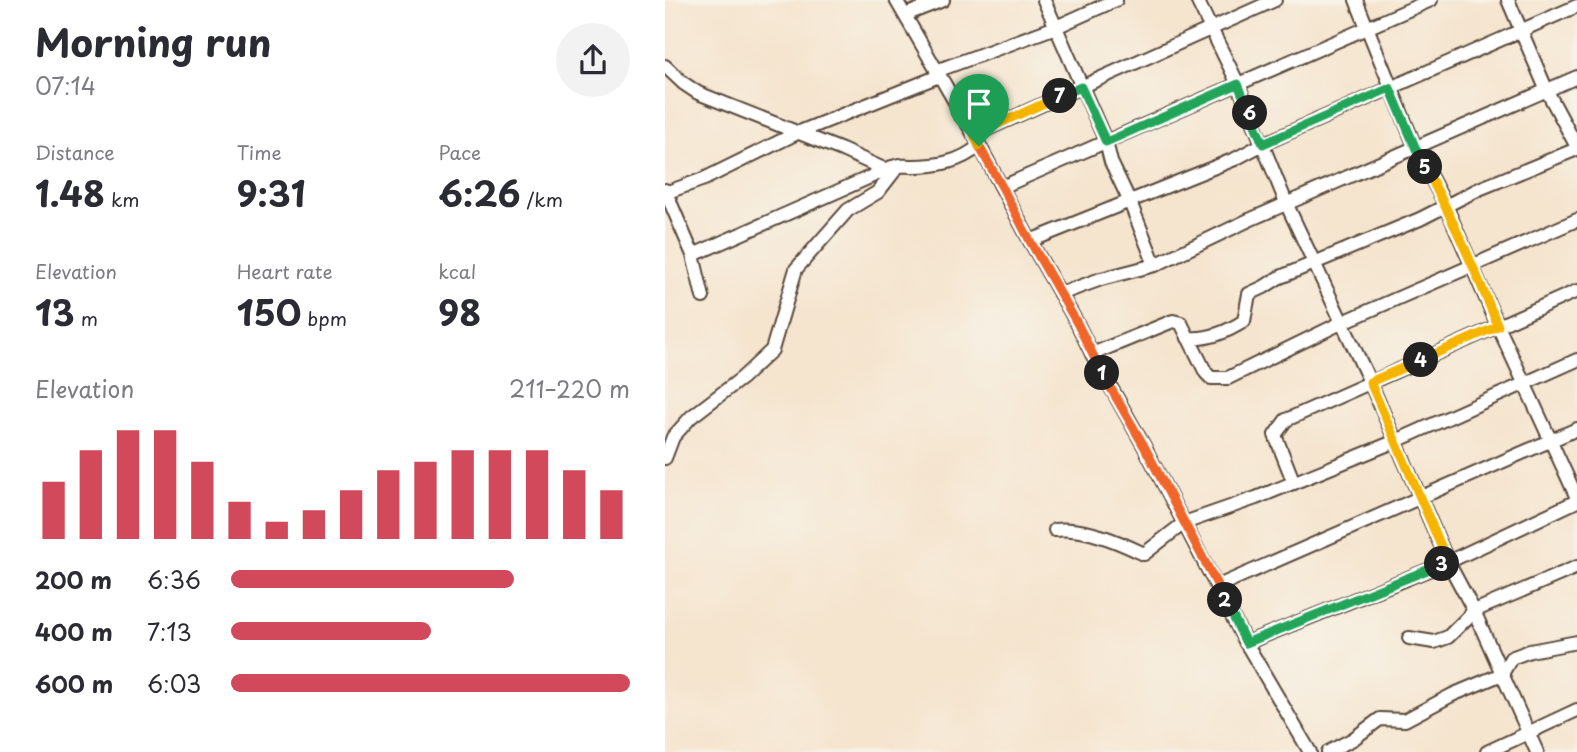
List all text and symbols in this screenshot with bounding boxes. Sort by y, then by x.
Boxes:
text: Morning run [35,13,271,70]
button: share [556,23,630,97]
text: 07:14 [35,68,96,103]
pin [949,74,1009,146]
pin: 7 [1043,78,1077,114]
text: 7 [1054,81,1065,109]
icon: arrive [960,85,998,123]
pin: 6 [1233,96,1267,130]
text: 6 [1243,98,1256,126]
text: Distance [35,138,115,166]
text: Time [237,138,282,166]
text: Pace [438,138,481,166]
pin: 5 [1407,150,1443,184]
text: 5 [1418,152,1431,180]
text: 1.48 [35,166,105,219]
text: 9:31 [237,166,306,219]
text: 6:26 [438,166,520,219]
text: km [105,185,140,213]
text: /km [520,185,563,213]
text: Elevation [35,257,117,285]
text: Heart rate [237,257,333,285]
text: kcal [438,257,476,285]
text: 13 [35,285,75,338]
text: 150 [237,285,301,338]
text: 98 [438,285,481,338]
text: m [75,304,98,332]
text: bpm [301,304,347,332]
pin: 4 [1403,342,1439,378]
text: 4 [1414,345,1427,373]
pin: 1 [1085,356,1119,390]
text: 1 [1097,358,1106,386]
text: Elevation [35,371,134,406]
text: 211–220 m [509,371,630,406]
pin: 3 [1425,546,1459,582]
text: 3 [1435,549,1448,577]
text: 200 m [35,562,112,597]
text: 6:36 [147,562,201,597]
pin: 2 [1207,582,1243,618]
text: 2 [1218,585,1231,613]
text: 400 m [35,614,113,649]
text: 7:13 [147,614,192,649]
text: 600 m [35,666,113,701]
text: 6:03 [147,666,201,701]

